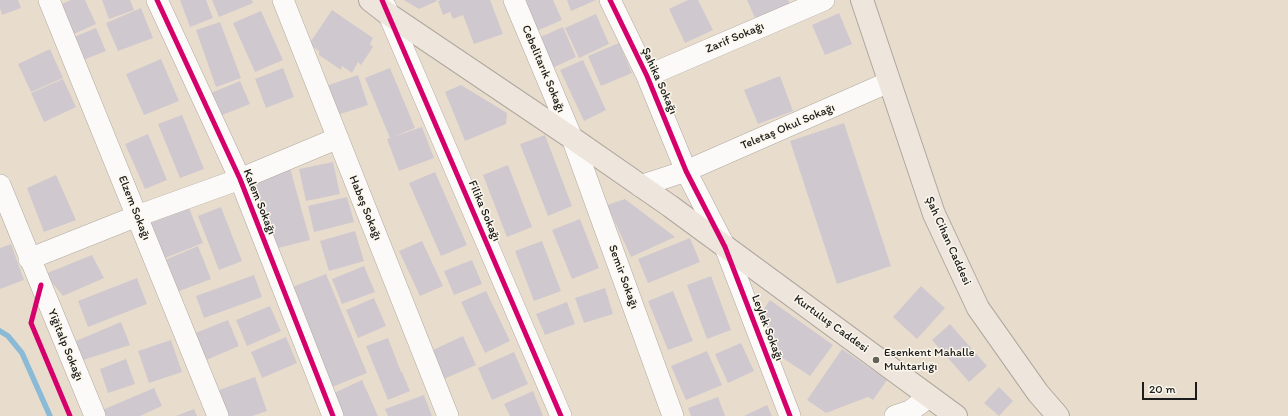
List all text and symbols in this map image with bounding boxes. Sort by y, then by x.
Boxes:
street label: Zarif Sokağı [703,19,767,57]
street label: Cebelitarık Sokağı [518,23,568,115]
street label: Şahika Sokağı [638,45,680,117]
street label: Teletaş Okul Sokağı [739,101,837,153]
street label: Kalem Sokağı [239,167,279,237]
street label: Habeş Sokağı [345,173,385,243]
street label: Elzem Sokağı [115,174,153,242]
street label: Filika Sokağı [465,178,503,244]
street label: Şah Cihan Caddesi [922,194,974,288]
street label: Semir Sokağı [605,243,641,311]
street label: Kurtuluş Caddesi [791,292,871,356]
street label: Leylek Sokağı [748,293,786,363]
street label: Yiğitalp Sokağı [44,307,86,383]
place label: Esenkent Mahalle Muhtarlığı [884,346,975,374]
marker: Esenkent Mahalle Muhtarlığı [871,355,881,365]
scale bar [1144,374,1199,400]
text: 20 m [1149,382,1176,396]

